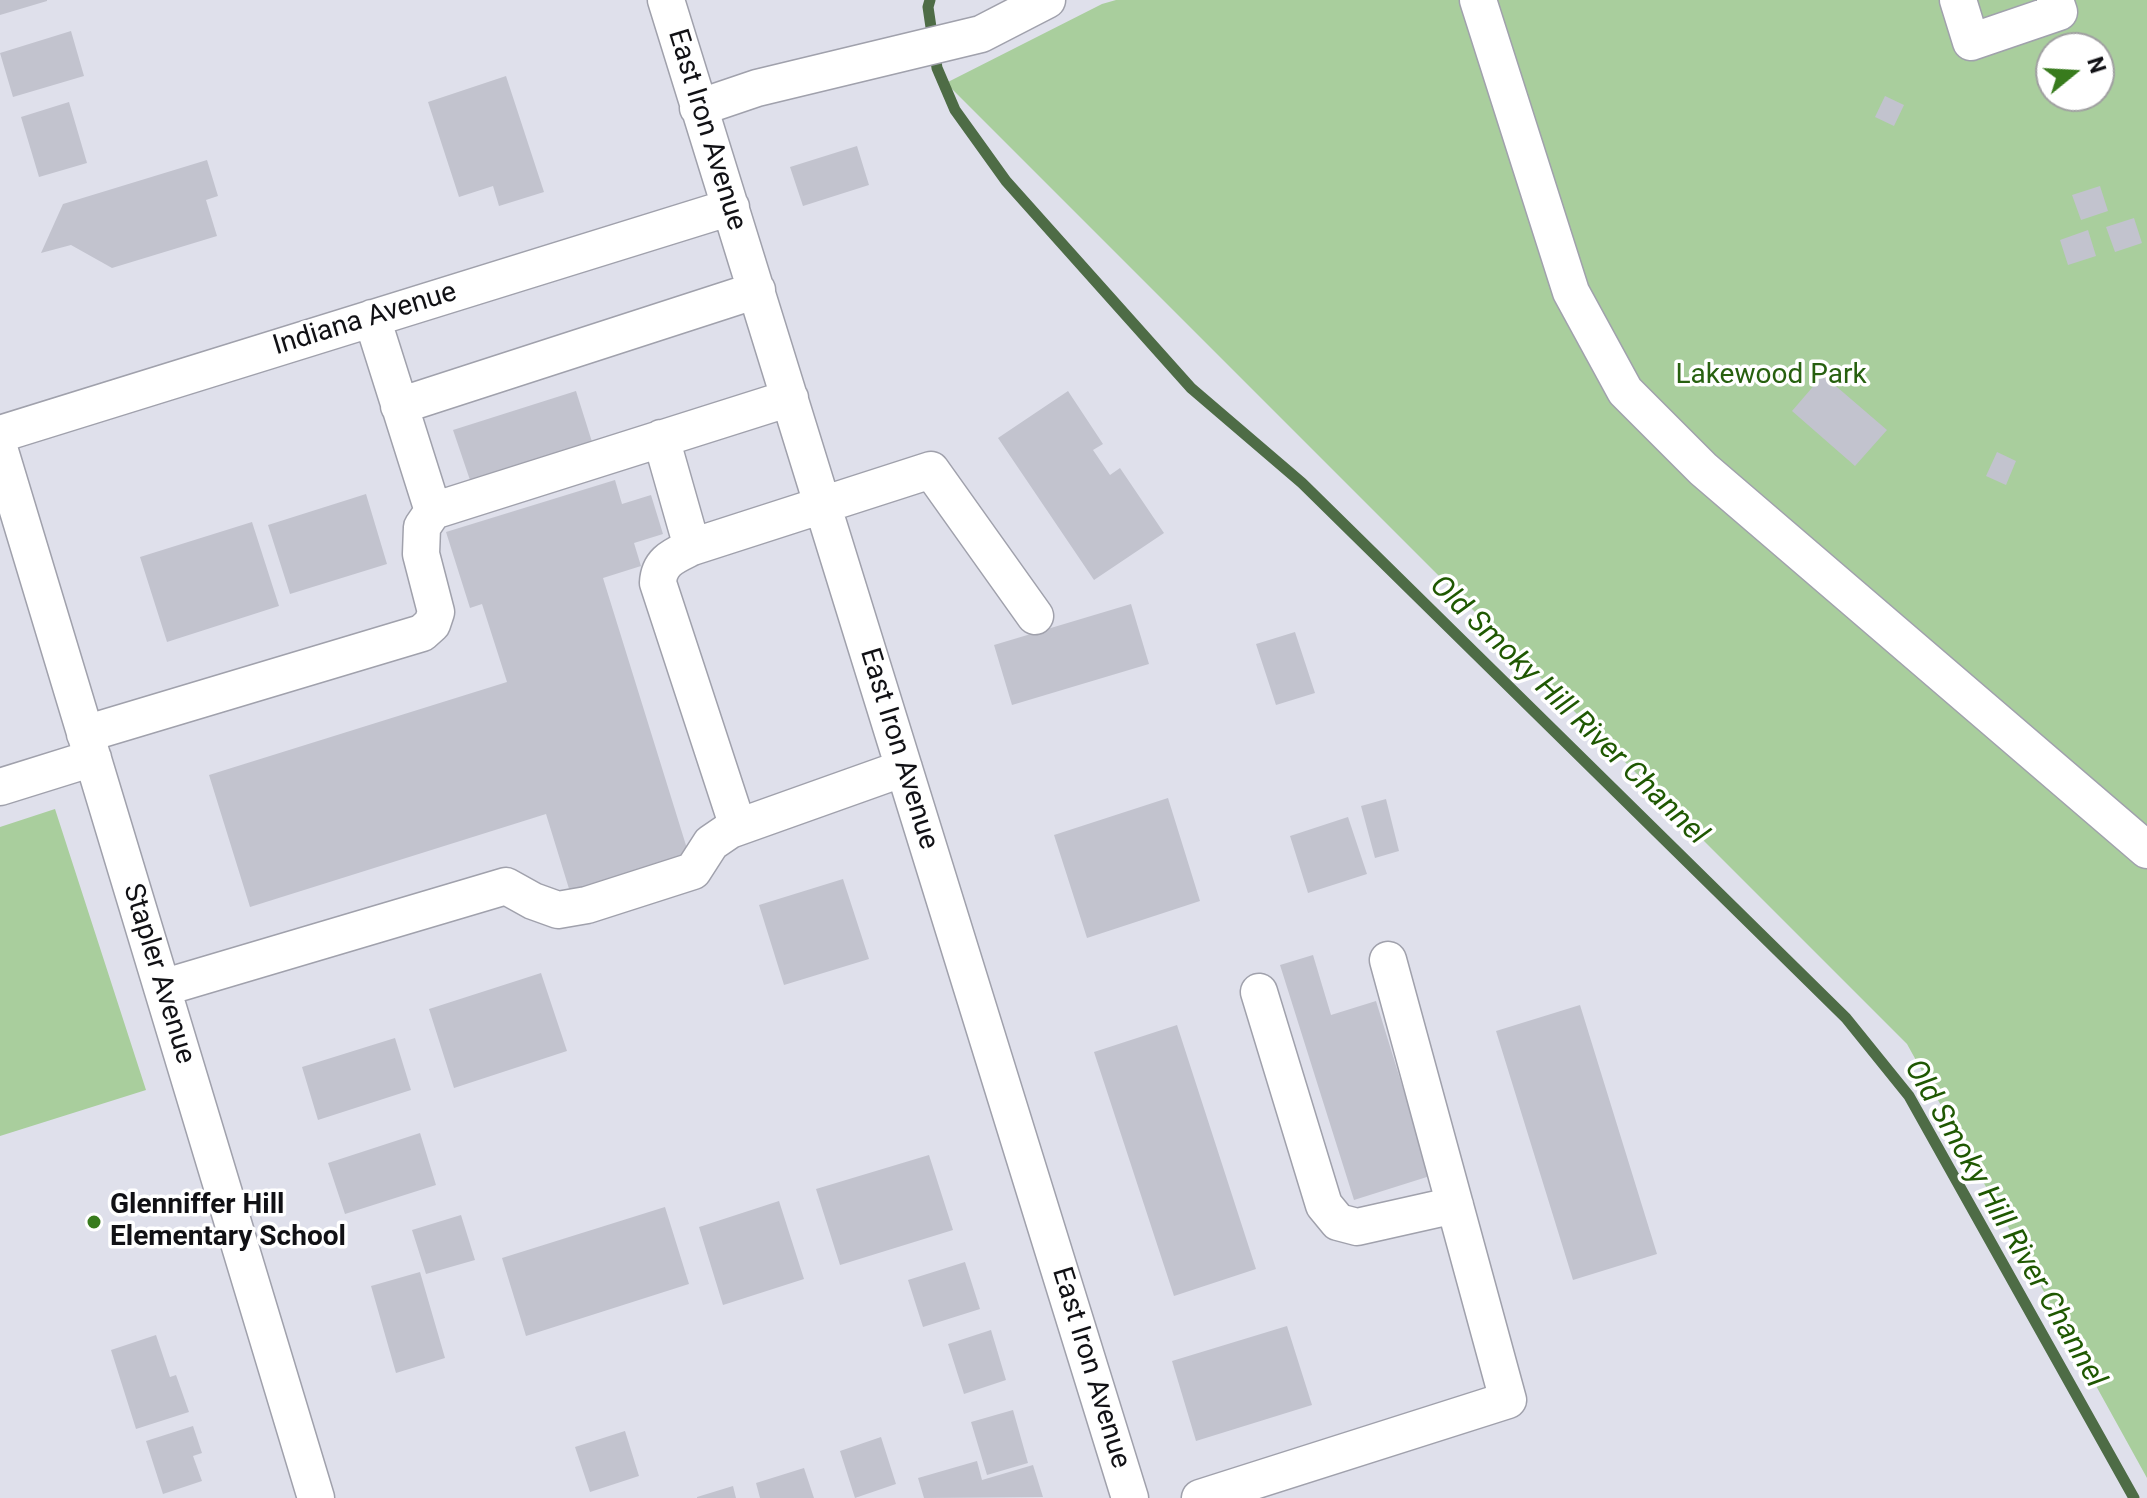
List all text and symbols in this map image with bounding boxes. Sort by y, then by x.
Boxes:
street label: East Iron Avenue [659,25,753,235]
north arrow [2035,32,2115,112]
text: N [2082,54,2111,76]
street label: Indiana Avenue [269,276,461,364]
park label: Lakewood Park [1675,359,1867,393]
water label: Old Smoky Hill River Channel [1422,569,1714,853]
street label: East Iron Avenue [851,644,945,854]
street label: Stapler Avenue [115,880,201,1068]
water label: Old Smoky Hill River Channel [1895,1054,2113,1394]
place label: Glenniffer Hill Elementary School [110,1189,346,1255]
marker: Glenniffer Hill Elementary School [85,1213,103,1231]
street label: East Iron Avenue [1043,1263,1137,1473]

